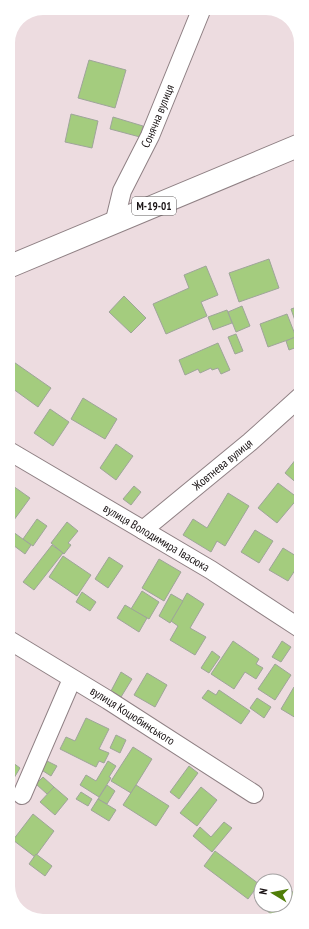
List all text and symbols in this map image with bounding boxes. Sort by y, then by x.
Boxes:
street label: Сонячна вулиця [137,82,177,150]
road number: М-19-01 [132,197,176,215]
street label: Жовтнева вулиця [188,435,256,494]
street label: вулиця Володимира Івасюка [101,500,213,575]
street label: вулиця Коцюбинського [88,683,178,748]
north arrow [253,873,293,913]
text: N [256,887,271,895]

